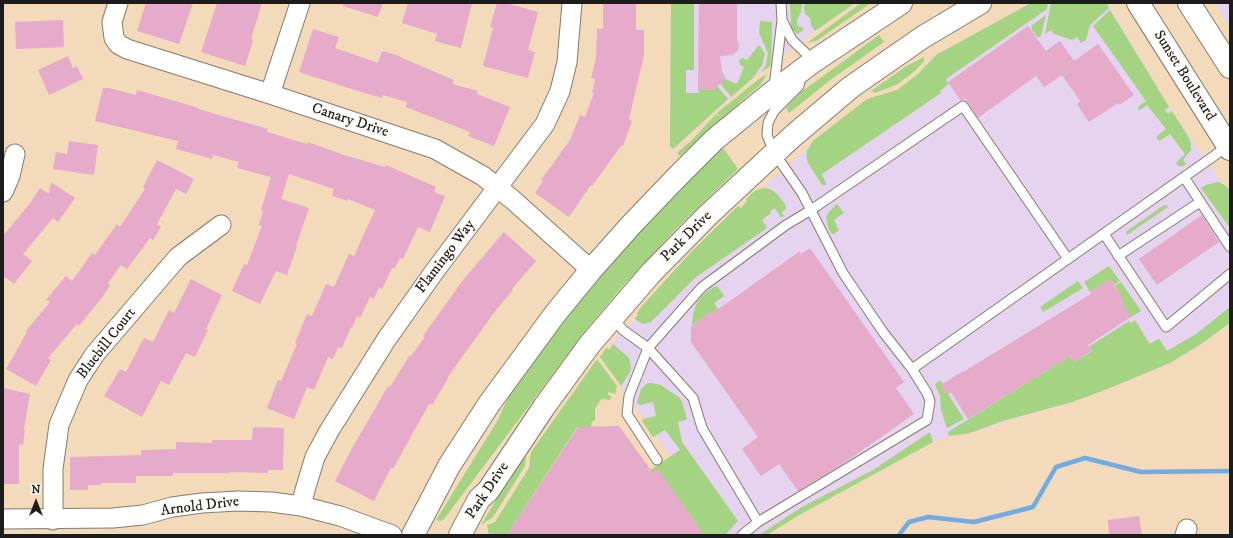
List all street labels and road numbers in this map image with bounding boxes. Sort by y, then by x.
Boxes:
street label: Sunset Boulevard [1149,28,1219,124]
street label: Canary Drive [309,100,391,142]
street label: Park Drive [658,208,716,266]
street label: Flamingo Way [413,217,479,297]
street label: Bluebill Court [74,305,140,383]
street label: Park Drive [462,459,514,523]
street label: Arnold Drive [160,493,240,521]

